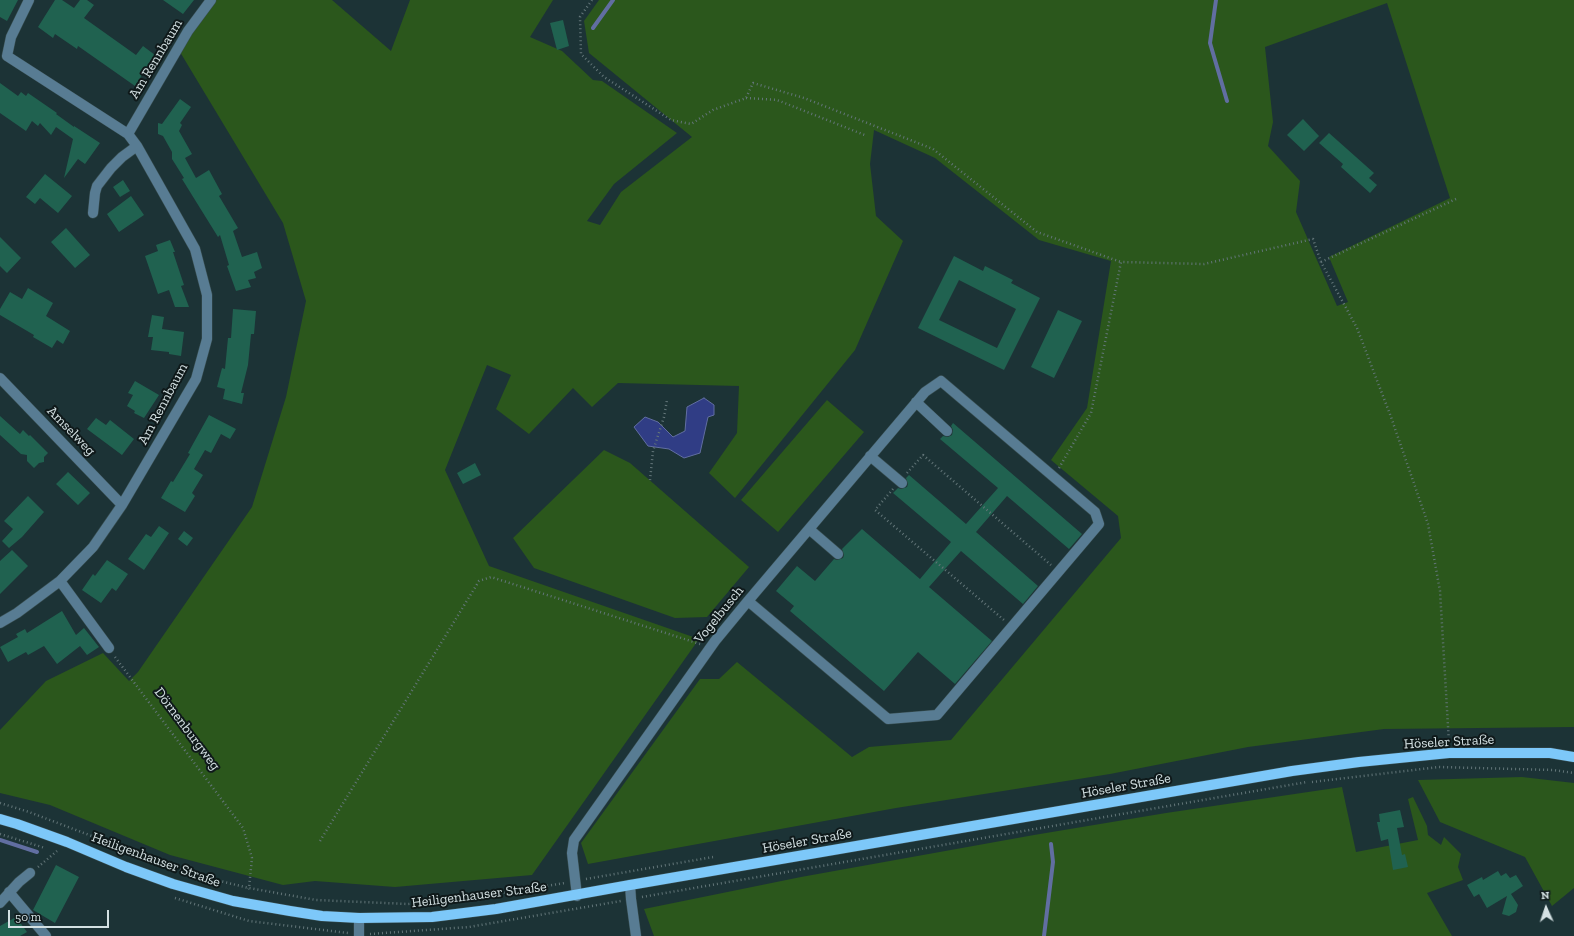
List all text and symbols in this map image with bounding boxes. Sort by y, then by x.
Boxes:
street label: Am Rennbaum [126,16,186,102]
street label: Am Rennbaum [135,361,191,447]
street label: Amselweg [43,403,99,459]
street label: Vogelbusch [691,583,747,647]
street label: Dörnenburgweg [150,684,224,774]
street label: Höseler Straße [1403,731,1495,753]
street label: Höseler Straße [1080,770,1172,802]
street label: Höseler Straße [761,825,853,857]
street label: Heiligenhauser Straße [89,829,223,891]
street label: Heiligenhauser Straße [411,878,547,912]
north arrow [1526,888,1566,928]
text: N [1541,889,1550,902]
scale bar [10,902,111,928]
text: 50 m [15,910,41,924]

